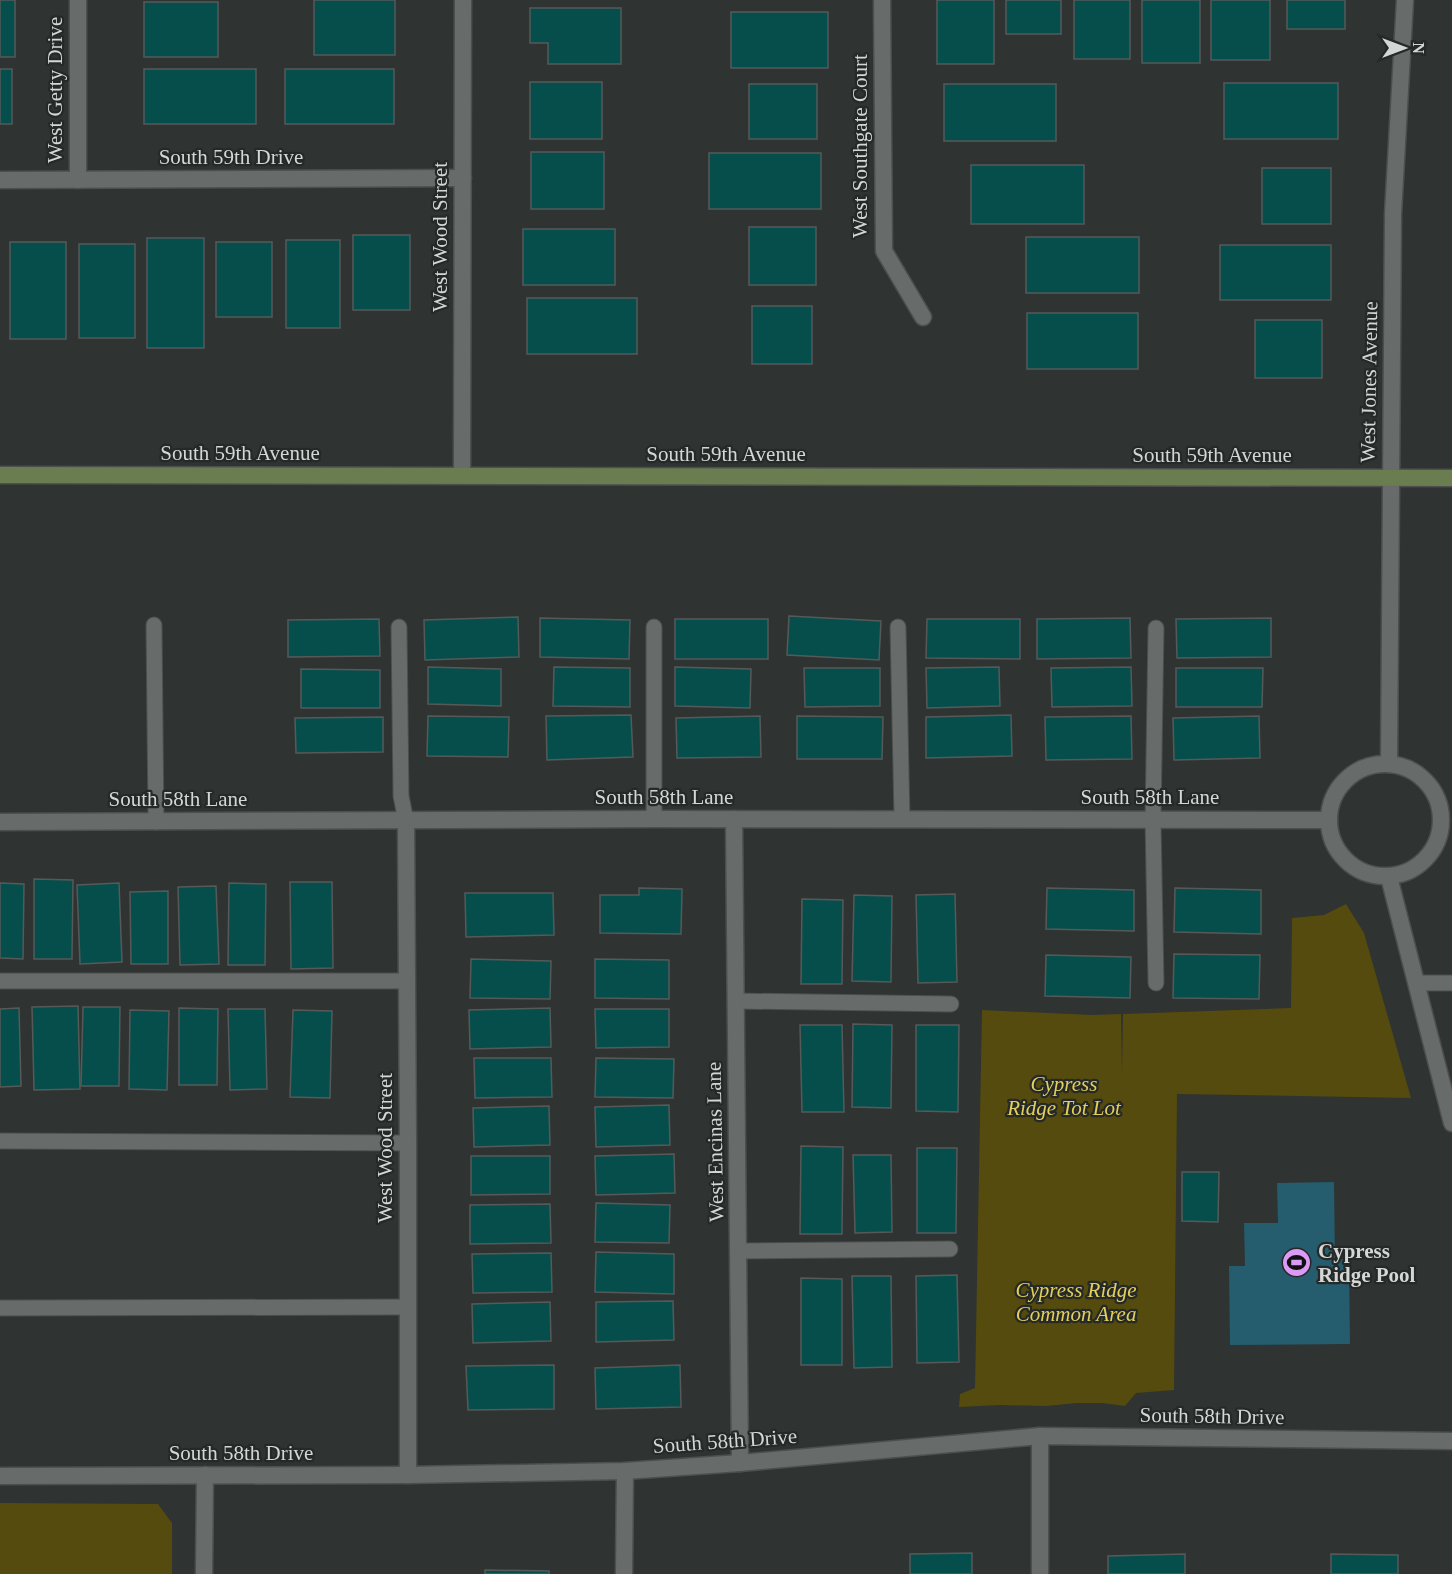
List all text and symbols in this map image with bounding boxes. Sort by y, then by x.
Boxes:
street label: West Getty Drive [43,17,67,163]
north arrow [1374,18,1434,78]
text: N [1410,42,1427,54]
street label: West Southgate Court [848,54,872,238]
street label: South 59th Drive [159,145,303,169]
street label: West Wood Street [428,162,452,312]
street label: West Jones Avenue [1356,301,1382,463]
street label: South 59th Avenue [160,441,320,465]
street label: South 59th Avenue [646,442,806,466]
street label: South 59th Avenue [1132,443,1292,467]
street label: South 58th Lane [595,785,733,809]
street label: South 58th Lane [1081,785,1219,809]
street label: South 58th Lane [109,787,247,811]
street label: West Encinas Lane [702,1062,728,1222]
park label: Cypress Ridge Tot Lot [1006,1072,1122,1120]
street label: West Wood Street [373,1073,397,1223]
place label: Cypress Ridge Pool [1318,1239,1416,1287]
sports icon: Cypress Ridge Pool [1281,1247,1313,1279]
park label: Cypress Ridge Common Area [1015,1278,1137,1326]
street label: South 58th Drive [1139,1403,1285,1429]
street label: South 58th Drive [652,1424,798,1458]
street label: South 58th Drive [169,1441,313,1465]

